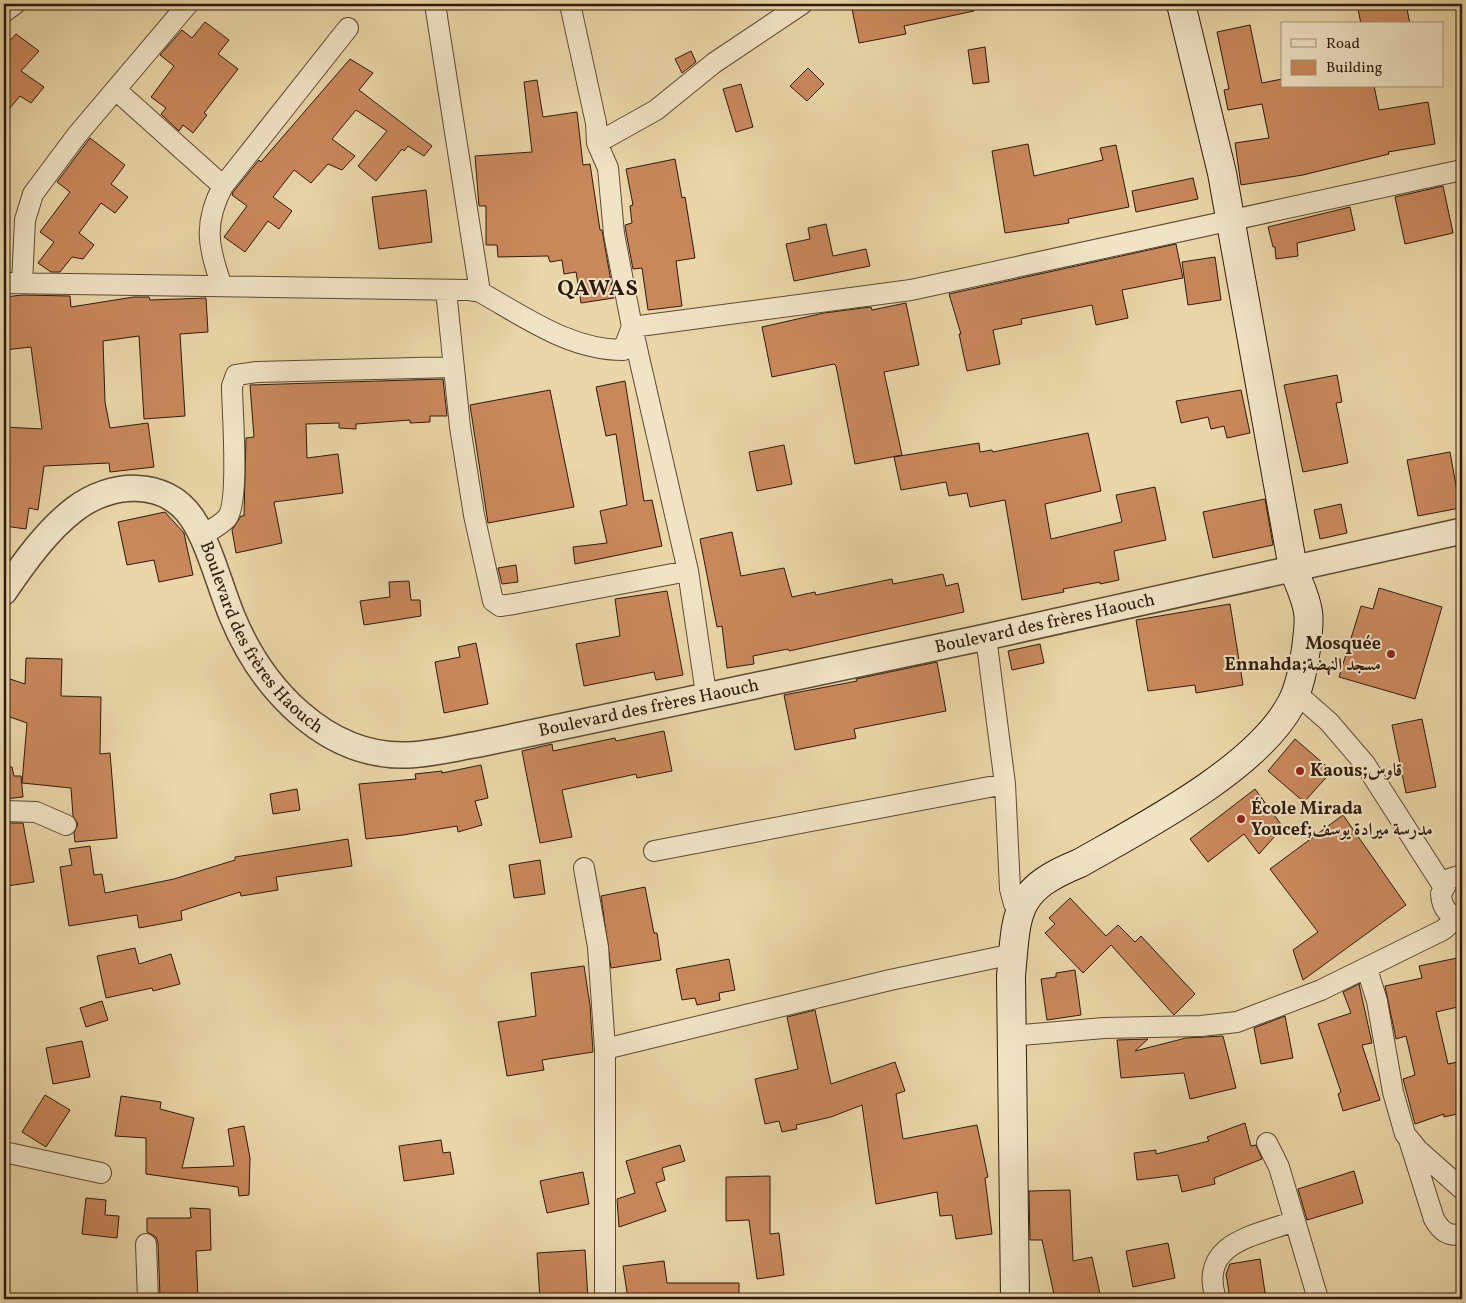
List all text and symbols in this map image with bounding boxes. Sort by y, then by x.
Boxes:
legend [1281,22,1444,88]
text: Road [1326,34,1360,55]
text: Building [1326,58,1383,79]
district label: QAWAS [557,274,639,305]
street label: Boulevard des frères Haouch [193,537,328,740]
street label: Boulevard des frères Haouch [932,587,1158,660]
place label: Mosquée Ennahda;مسجد النهضة [1225,632,1381,678]
marker: Mosquée Ennahda;مسجد النهضة [1385,648,1397,660]
street label: Boulevard des frères Haouch [536,673,762,744]
place label: Kaous;قاوس [1310,759,1402,784]
marker: Kaous;قاوس [1294,765,1306,777]
place label: École Mirada Youcef;مدرسة ميرادة يوسف [1251,797,1433,843]
marker: École Mirada Youcef;مدرسة ميرادة يوسف [1235,813,1247,825]

